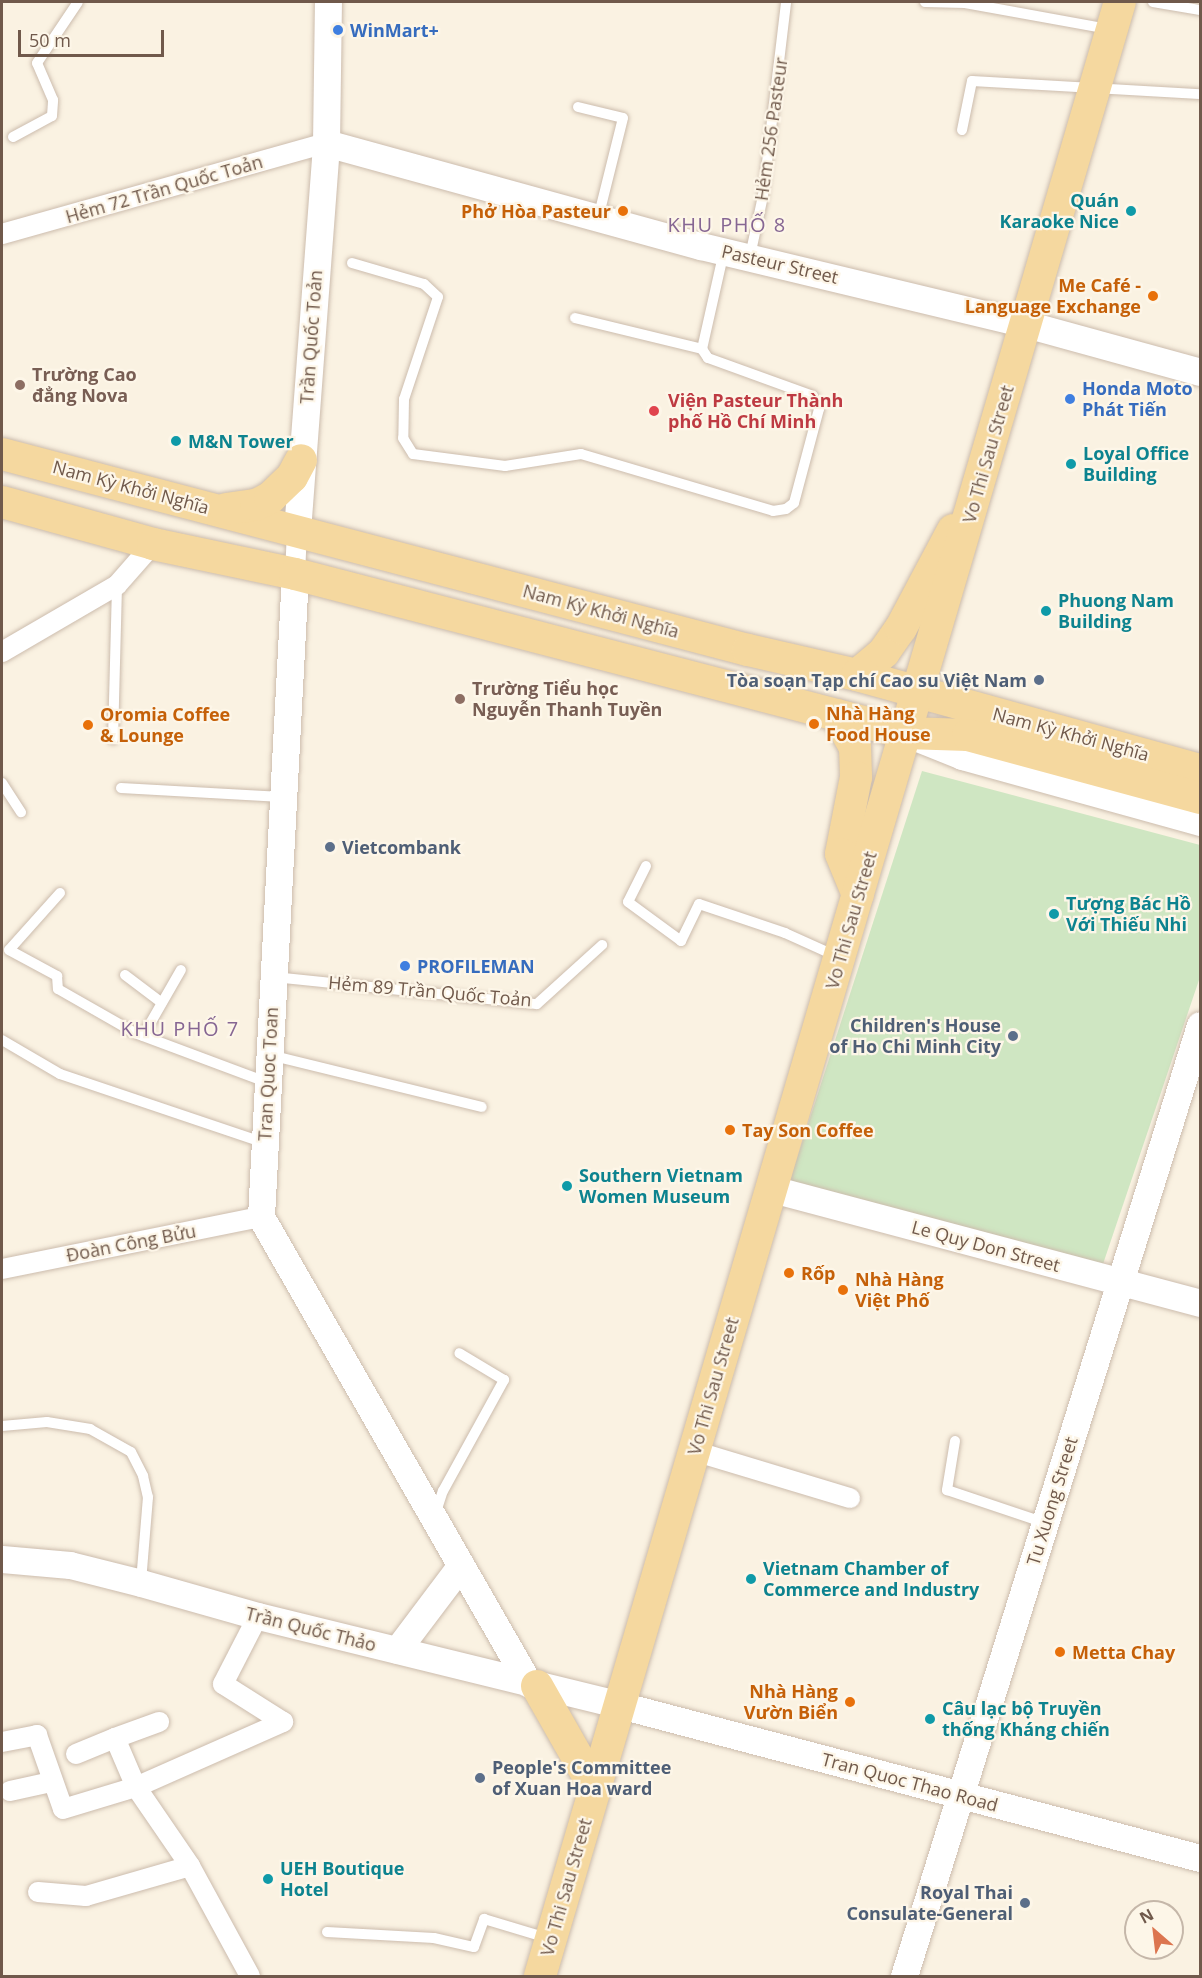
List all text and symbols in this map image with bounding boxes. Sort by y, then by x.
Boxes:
scale bar [21,18,166,56]
place label: WinMart+ [350,19,439,41]
marker: WinMart+ [331,23,345,37]
text: 50 m [29,28,71,52]
street label: Hẻm 256 Pasteur [750,56,792,202]
street label: Hẻm 72 Trần Quốc Toản [63,151,265,227]
place label: Quán Karaoke Nice [999,190,1119,232]
place label: Phở Hòa Pasteur [461,200,611,222]
marker: Phở Hòa Pasteur [616,204,630,218]
marker: Quán Karaoke Nice [1124,204,1138,218]
district label: KHU PHỐ 8 [667,212,787,236]
street label: Pasteur Street [719,240,841,288]
street label: Trần Quốc Toản [296,269,326,405]
place label: Me Café - Language Exchange [965,275,1141,318]
marker: Me Café - Language Exchange [1146,289,1160,303]
place label: Trường Cao đẳng Nova [32,364,137,406]
marker: Trường Cao đẳng Nova [13,378,27,392]
place label: Honda Moto Phát Tiến [1082,378,1193,420]
street label: Vo Thi Sau Street [958,383,1018,525]
place label: Viện Pasteur Thành phố Hồ Chí Minh [668,390,843,432]
marker: Honda Moto Phát Tiến [1063,392,1077,406]
marker: Viện Pasteur Thành phố Hồ Chí Minh [645,402,663,420]
place label: M&N Tower [188,430,294,452]
marker: M&N Tower [169,434,183,448]
place label: Loyal Office Building [1083,443,1189,486]
street label: Nam Kỳ Khởi Nghĩa [51,456,211,518]
marker: Loyal Office Building [1064,457,1078,471]
street label: Nam Kỳ Khởi Nghĩa [521,580,681,642]
place label: Phuong Nam Building [1058,590,1174,632]
marker: Phuong Nam Building [1039,604,1053,618]
place label: Tòa soạn Tạp chí Cao su Việt Nam [727,669,1027,691]
marker: Tòa soạn Tạp chí Cao su Việt Nam [1032,673,1046,687]
place label: Trường Tiểu học Nguyễn Thanh Tuyền [472,678,662,720]
marker: Trường Tiểu học Nguyễn Thanh Tuyền [453,692,467,706]
place label: Nhà Hàng Food House [826,703,931,746]
street label: Nam Kỳ Khởi Nghĩa [991,703,1151,765]
place label: Oromia Coffee & Lounge [100,704,230,746]
marker: Nhà Hàng Food House [807,717,821,731]
marker: Oromia Coffee & Lounge [81,718,95,732]
place label: Vietcombank [342,836,461,858]
marker: Vietcombank [323,840,337,854]
street label: Vo Thi Sau Street [821,849,881,991]
place label: Tượng Bác Hồ Với Thiếu Nhi [1066,893,1191,936]
marker: Tượng Bác Hồ Với Thiếu Nhi [1047,907,1061,921]
place label: PROFILEMAN [417,955,535,977]
marker: PROFILEMAN [398,959,412,973]
street label: Hẻm 89 Trần Quốc Toản [327,971,533,1011]
street label: Tran Quoc Toan [254,1007,282,1141]
place label: Children's House of Ho Chi Minh City [829,1015,1001,1058]
district label: KHU PHỐ 7 [120,1016,240,1040]
marker: Children's House of Ho Chi Minh City [1006,1029,1020,1043]
place label: Tay Son Coffee [742,1119,874,1141]
marker: Tay Son Coffee [723,1123,737,1137]
place label: Southern Vietnam Women Museum [579,1165,743,1208]
marker: Southern Vietnam Women Museum [560,1179,574,1193]
street label: Le Quy Don Street [909,1216,1063,1276]
street label: Đoàn Công Bửu [64,1220,198,1266]
place label: Rốp [801,1262,835,1284]
marker: Rốp [782,1266,796,1280]
place label: Nhà Hàng Việt Phố [855,1269,944,1312]
marker: Nhà Hàng Việt Phố [836,1283,850,1297]
street label: Vo Thi Sau Street [683,1315,743,1457]
street label: Tu Xuong Street [1022,1434,1082,1568]
place label: Vietnam Chamber of Commerce and Industry [763,1558,979,1600]
marker: Vietnam Chamber of Commerce and Industry [744,1572,758,1586]
street label: Trần Quốc Thảo [243,1602,379,1656]
place label: Metta Chay [1072,1641,1175,1663]
marker: Metta Chay [1053,1645,1067,1659]
place label: Nhà Hàng Vườn Biển [744,1681,838,1724]
marker: Nhà Hàng Vườn Biển [843,1695,857,1709]
place label: Câu lạc bộ Truyền thống Kháng chiến [942,1698,1110,1740]
marker: Câu lạc bộ Truyền thống Kháng chiến [923,1712,937,1726]
street label: Tran Quoc Thao Road [820,1748,1000,1816]
place label: People's Committee of Xuan Hoa ward [492,1757,671,1800]
marker: People's Committee of Xuan Hoa ward [473,1771,487,1785]
street label: Vo Thi Sau Street [536,1816,596,1958]
place label: UEH Boutique Hotel [280,1858,404,1900]
marker: UEH Boutique Hotel [261,1872,275,1886]
place label: Royal Thai Consulate-General [846,1882,1013,1924]
marker: Royal Thai Consulate-General [1018,1896,1032,1910]
north arrow [1124,1900,1184,1960]
text: N [1136,1903,1157,1929]

